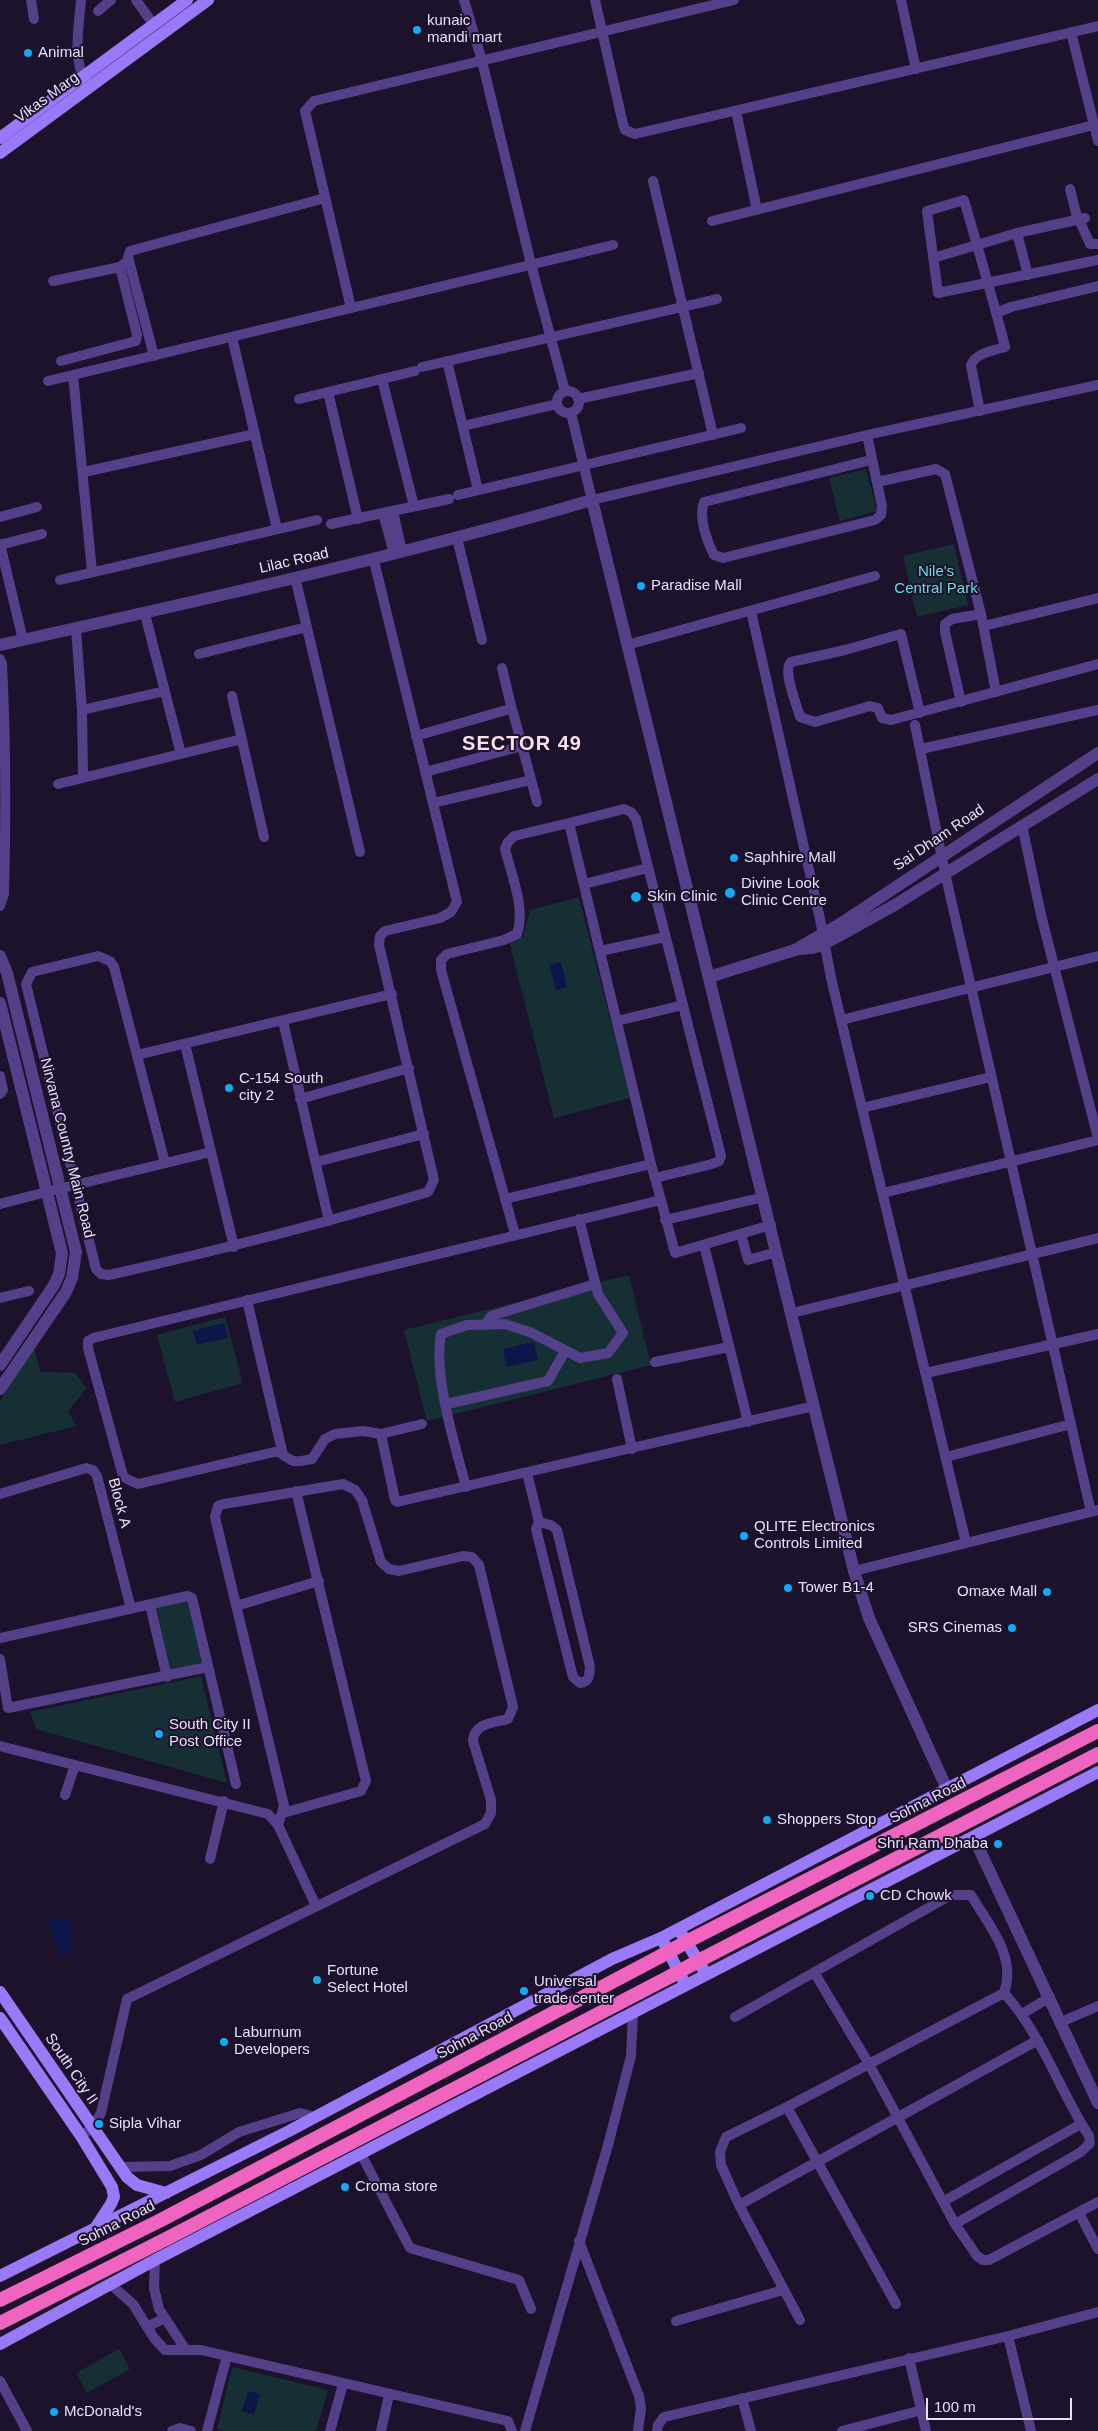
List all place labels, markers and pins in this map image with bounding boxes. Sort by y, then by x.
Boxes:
place label: kunaic mandi mart [427,12,502,47]
marker: kunaic mandi mart [411,24,423,36]
place label: Animal [38,44,84,62]
marker: Animal [22,47,34,59]
place label: Paradise Mall [651,577,742,595]
marker: Paradise Mall [635,580,647,592]
place label: Saphhire Mall [744,849,836,867]
marker: Saphhire Mall [728,852,740,864]
place label: Divine Look Clinic Centre [741,875,827,910]
marker: Divine Look Clinic Centre [723,886,737,900]
place label: Skin Clinic [647,888,717,906]
marker: Skin Clinic [629,890,643,904]
place label: C-154 South city 2 [239,1070,323,1105]
marker: C-154 South city 2 [223,1082,235,1094]
place label: QLITE Electronics Controls Limited [754,1518,875,1553]
marker: QLITE Electronics Controls Limited [738,1530,750,1542]
place label: Tower B1-4 [798,1579,874,1597]
marker: Tower B1-4 [782,1582,794,1594]
place label: Omaxe Mall [957,1583,1037,1601]
marker: Omaxe Mall [1041,1586,1053,1598]
place label: SRS Cinemas [908,1619,1002,1637]
marker: SRS Cinemas [1006,1622,1018,1634]
place label: South City II Post Office [169,1716,251,1751]
marker: South City II Post Office [153,1728,165,1740]
place label: Shoppers Stop [777,1811,876,1829]
marker: Shoppers Stop [761,1814,773,1826]
place label: Shri Ram Dhaba [877,1835,988,1853]
marker: Shri Ram Dhaba [992,1838,1004,1850]
place label: CD Chowk [880,1887,952,1905]
marker: CD Chowk [864,1890,876,1902]
place label: Fortune Select Hotel [327,1962,408,1997]
place label: Universal trade center [534,1973,614,2008]
marker: Fortune Select Hotel [311,1974,323,1986]
marker: Universal trade center [518,1985,530,1997]
place label: Laburnum Developers [234,2024,310,2059]
marker: Laburnum Developers [218,2036,230,2048]
place label: Sipla Vihar [109,2115,181,2133]
marker: Sipla Vihar [93,2118,105,2130]
place label: Croma store [355,2178,438,2196]
marker: Croma store [339,2181,351,2193]
place label: McDonald's [64,2403,142,2421]
marker: McDonald's [48,2406,60,2418]

